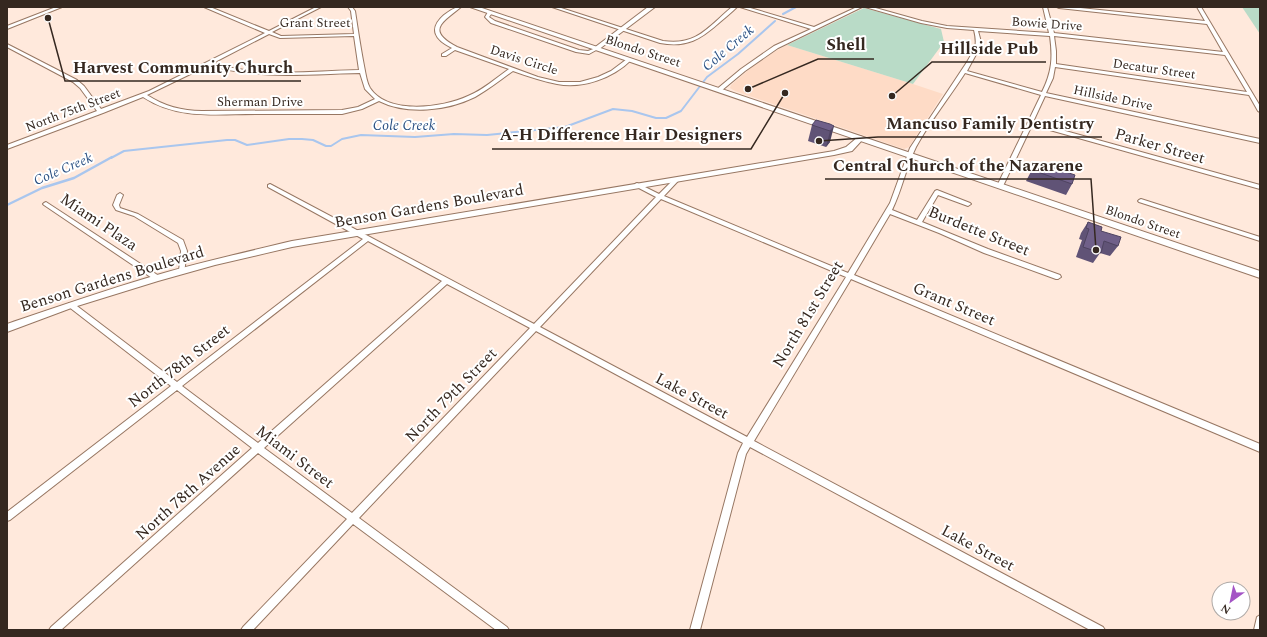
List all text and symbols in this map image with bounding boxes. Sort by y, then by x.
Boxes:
street label: Bowie Drive [1011,12,1083,36]
street label: Grant Street [279,13,351,33]
water label: Cole Creek [697,20,759,76]
street label: Blondo Street [603,29,684,73]
callout: Shell [818,30,874,59]
text: Shell [826,32,866,58]
callout: Hillside Pub [932,33,1046,62]
text: Hillside Pub [940,36,1038,62]
street label: Davis Circle [487,40,561,80]
callout: Harvest Community Church [65,52,301,81]
street label: Decatur Street [1111,53,1197,85]
text: Harvest Community Church [73,55,294,81]
street label: Hillside Drive [1072,80,1154,116]
street label: North 75th Street [22,83,124,137]
street label: Sherman Drive [217,92,303,112]
callout: Mancuso Family Dentistry [878,108,1102,137]
text: Mancuso Family Dentistry [886,111,1095,137]
water label: Cole Creek [373,115,436,136]
callout: A-H Difference Hair Designers [492,120,751,149]
text: A-H Difference Hair Designers [500,122,742,148]
street label: Parker Street [1112,122,1208,170]
water label: Cole Creek [30,147,96,191]
callout: Central Church of the Nazarene [825,150,1091,179]
text: Central Church of the Nazarene [833,153,1083,179]
street label: Benson Gardens Boulevard [333,178,525,234]
street label: Miami Plaza [55,187,143,257]
street label: Burdette Street [925,200,1034,262]
street label: Blondo Street [1103,200,1184,244]
street label: Benson Gardens Boulevard [17,240,207,318]
street label: North 81st Street [767,256,850,372]
street label: Grant Street [909,276,999,332]
street label: North 78th Street [123,318,235,414]
street label: North 79th Street [399,342,503,448]
street label: Lake Street [651,367,733,426]
street label: Miami Street [251,419,340,495]
street label: North 78th Avenue [130,438,246,546]
street label: Lake Street [937,519,1019,578]
north arrow [1211,581,1251,621]
text: N [1217,599,1234,619]

